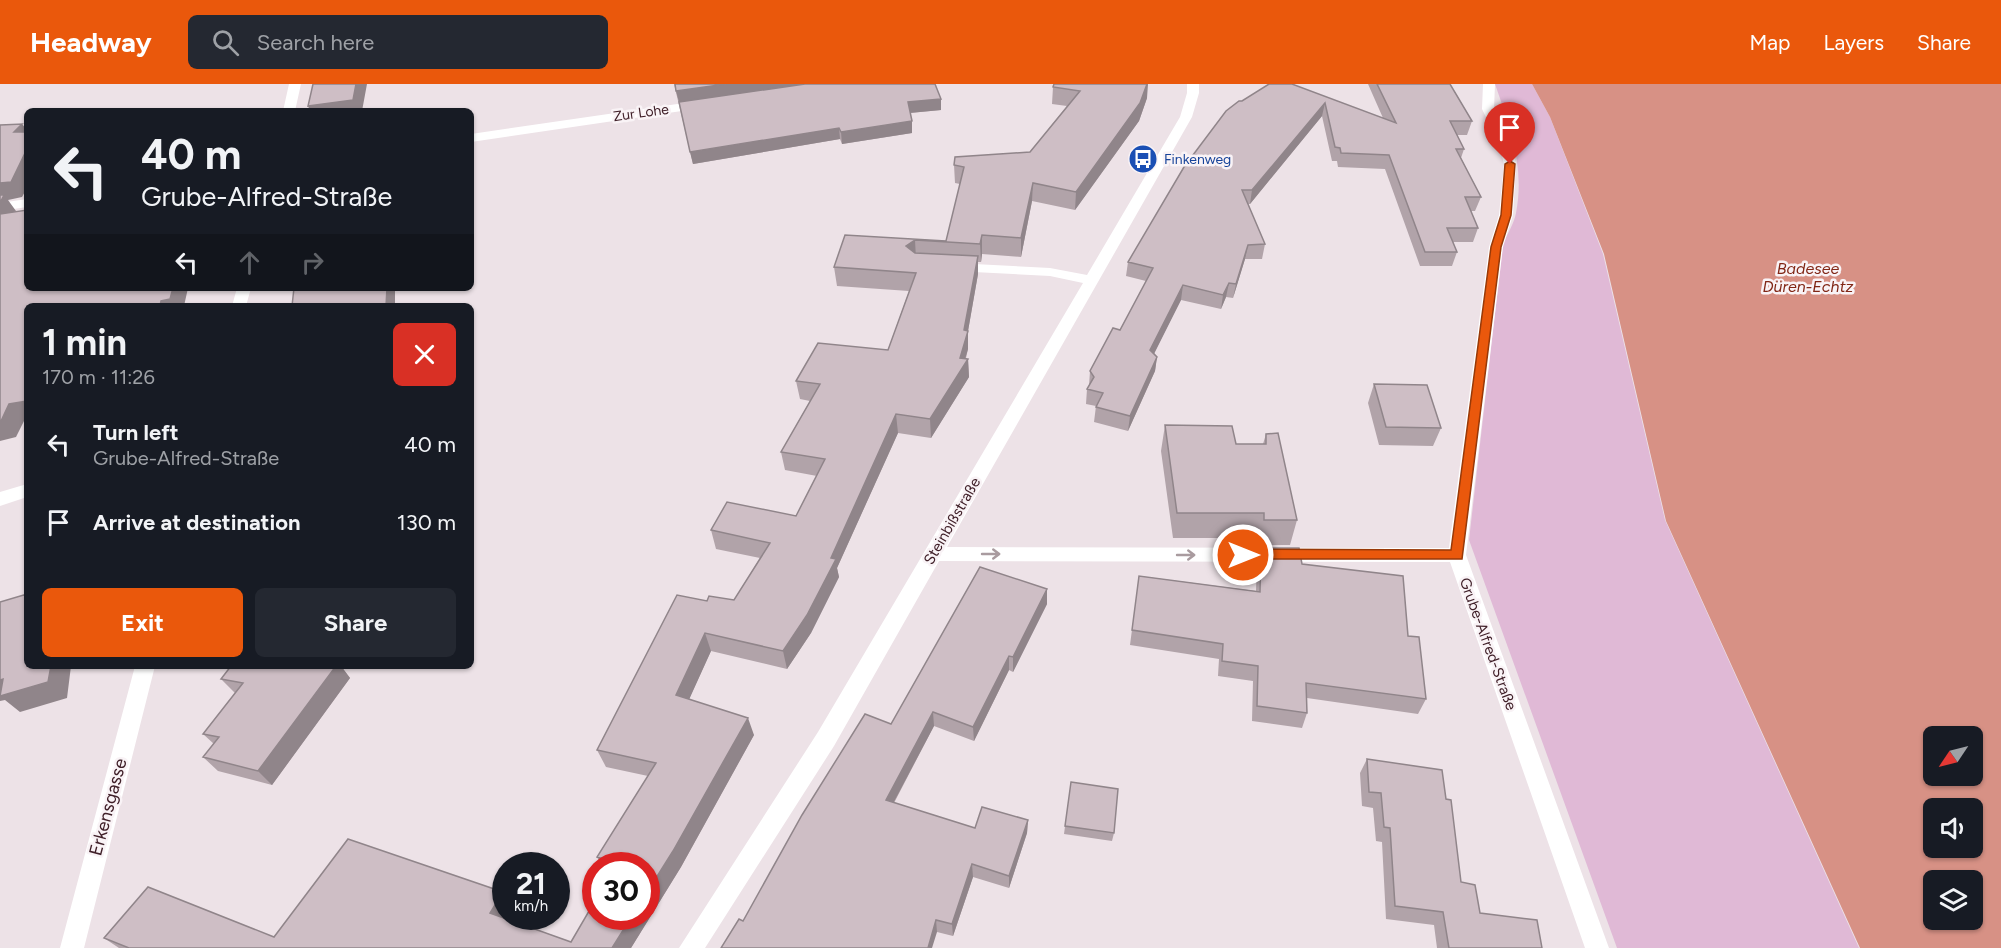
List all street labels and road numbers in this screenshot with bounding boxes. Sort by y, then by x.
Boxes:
street label: Zur Lohe [612,101,670,125]
street label: Steinbißstraße [920,474,984,568]
street label: Grube-Alfred-Straße [1456,575,1520,713]
street label: Erkensgasse [84,756,132,858]

